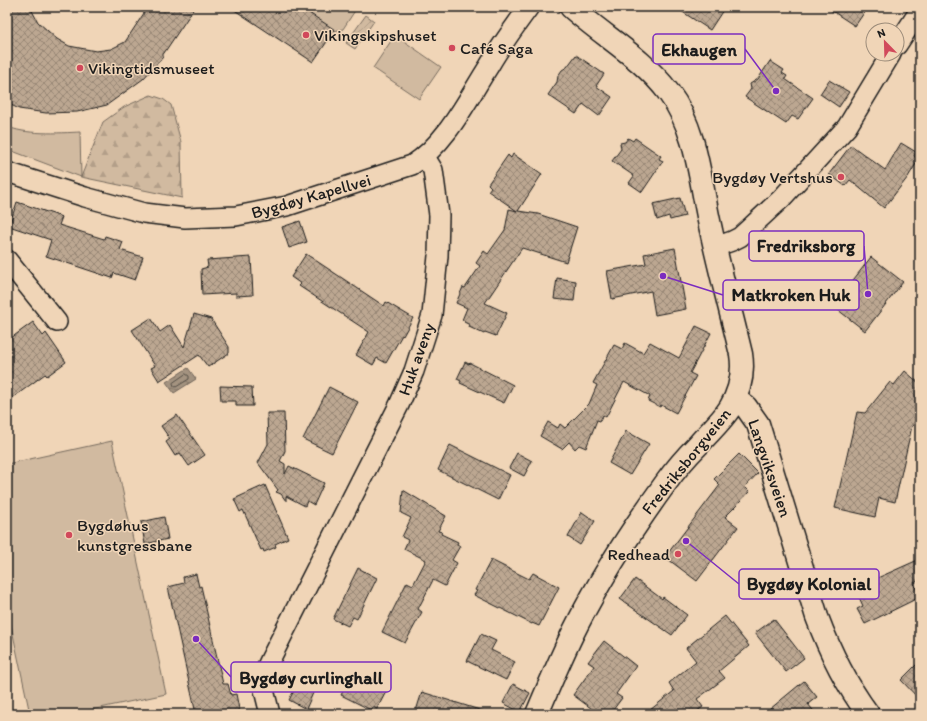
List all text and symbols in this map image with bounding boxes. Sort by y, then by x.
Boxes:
north arrow [865,22,905,62]
place label: Vikingskipshuset [314,25,437,45]
text: N [875,26,887,41]
marker: Vikingskipshuset [301,30,311,40]
callout: Ekhaugen [653,34,745,64]
place label: Café Saga [460,38,533,58]
text: Ekhaugen [661,39,738,61]
marker: Café Saga [447,43,457,53]
place label: Vikingtidsmuseet [88,58,215,78]
marker: Vikingtidsmuseet [75,63,85,73]
place label: Bygdøy Vertshus [712,167,833,187]
street label: Bygdøy Kapellvei [249,169,373,223]
marker: Bygdøy Vertshus [836,172,846,182]
callout: Fredriksborg [749,231,864,261]
text: Fredriksborg [757,235,856,257]
callout: Matkroken Huk [723,280,859,310]
text: Matkroken Huk [731,284,851,306]
street label: Huk aveny [394,320,438,398]
street label: Fredriksborgveien [637,403,735,518]
street label: Langviksveien [744,416,796,520]
place label: Bygdøhus kunstgressbane [77,515,192,555]
marker: Bygdøhus kunstgressbane [64,530,74,540]
place label: Redhead [608,544,671,564]
marker: Redhead [673,549,683,559]
callout: Bygdøy Kolonial [739,569,879,599]
text: Bygdøy Kolonial [747,573,872,595]
callout: Bygdøy curlinghall [231,662,391,692]
text: Bygdøy curlinghall [239,667,384,689]

